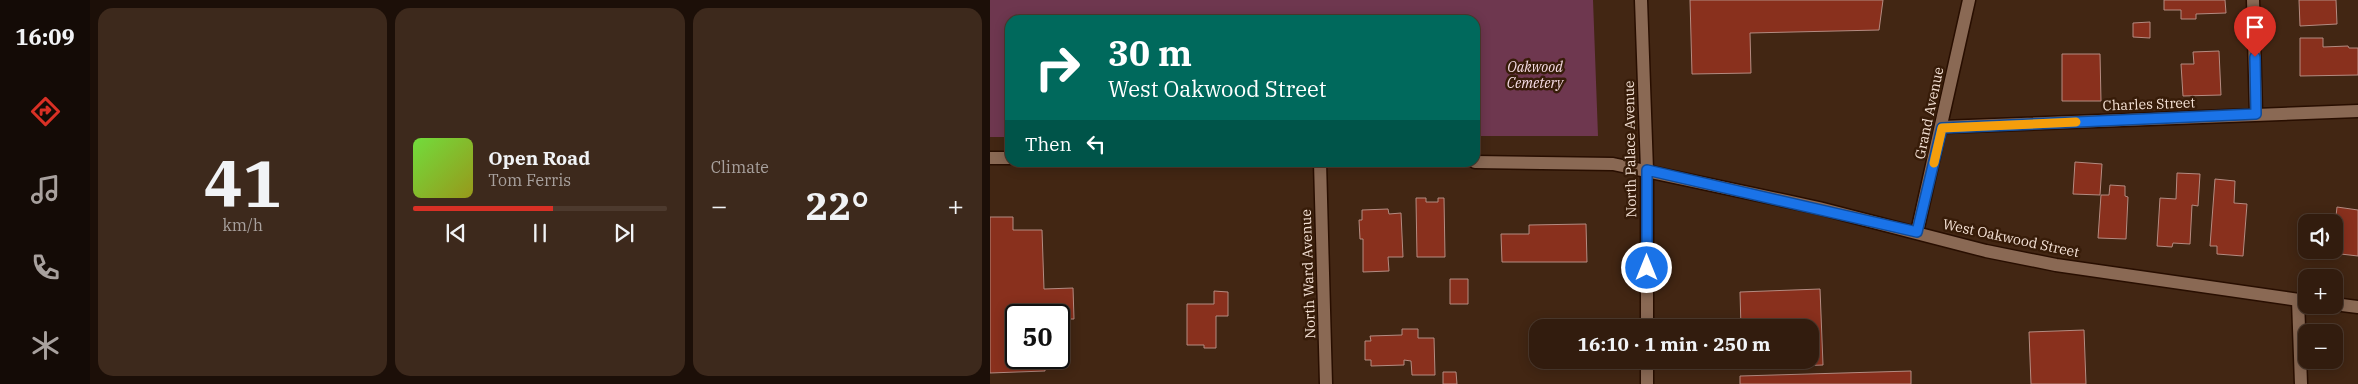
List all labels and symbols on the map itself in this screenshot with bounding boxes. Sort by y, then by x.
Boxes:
pin [2234,6,2276,57]
park label: Oakwood Cemetery [1507,58,1565,92]
street label: Grand Avenue [1910,65,1948,161]
street label: North Palace Avenue [1620,80,1640,218]
street label: Charles Street [2102,93,2196,115]
street label: North Ward Avenue [1297,209,1319,339]
street label: West Oakwood Street [1941,215,2081,261]
position arrow [1620,241,1672,293]
speed limit sign: 50 [1005,304,1070,369]

